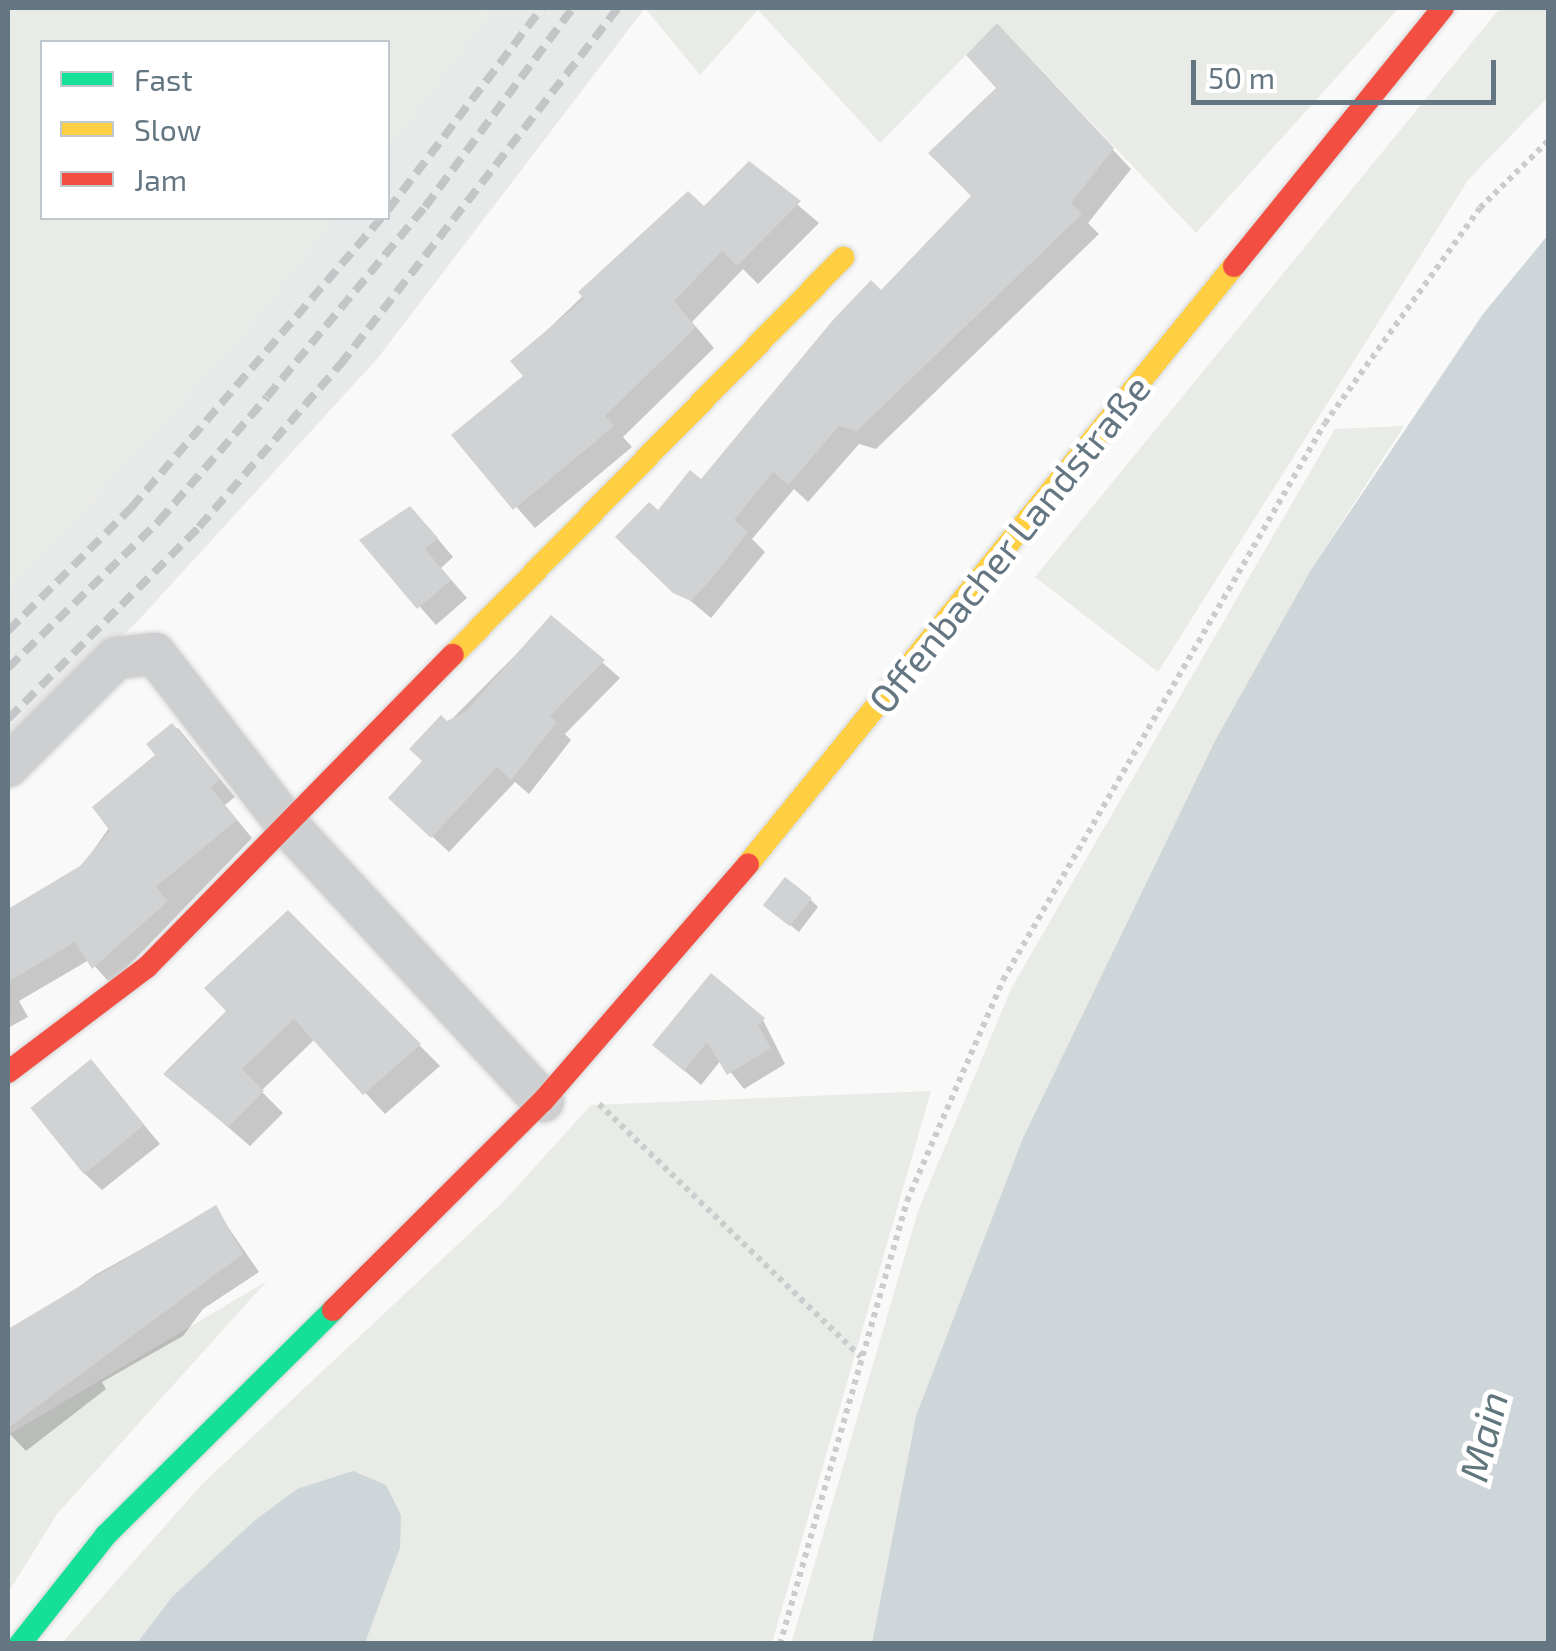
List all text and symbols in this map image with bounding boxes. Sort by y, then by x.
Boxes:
legend [40,40,390,220]
scale bar [1196,40,1501,102]
text: 50 m [1208,59,1275,95]
text: Fast [134,61,193,97]
text: Slow [134,111,201,147]
text: Jam [134,161,187,197]
street label: Offenbacher Landstraße [858,366,1160,722]
water label: Main [1448,1386,1516,1486]

